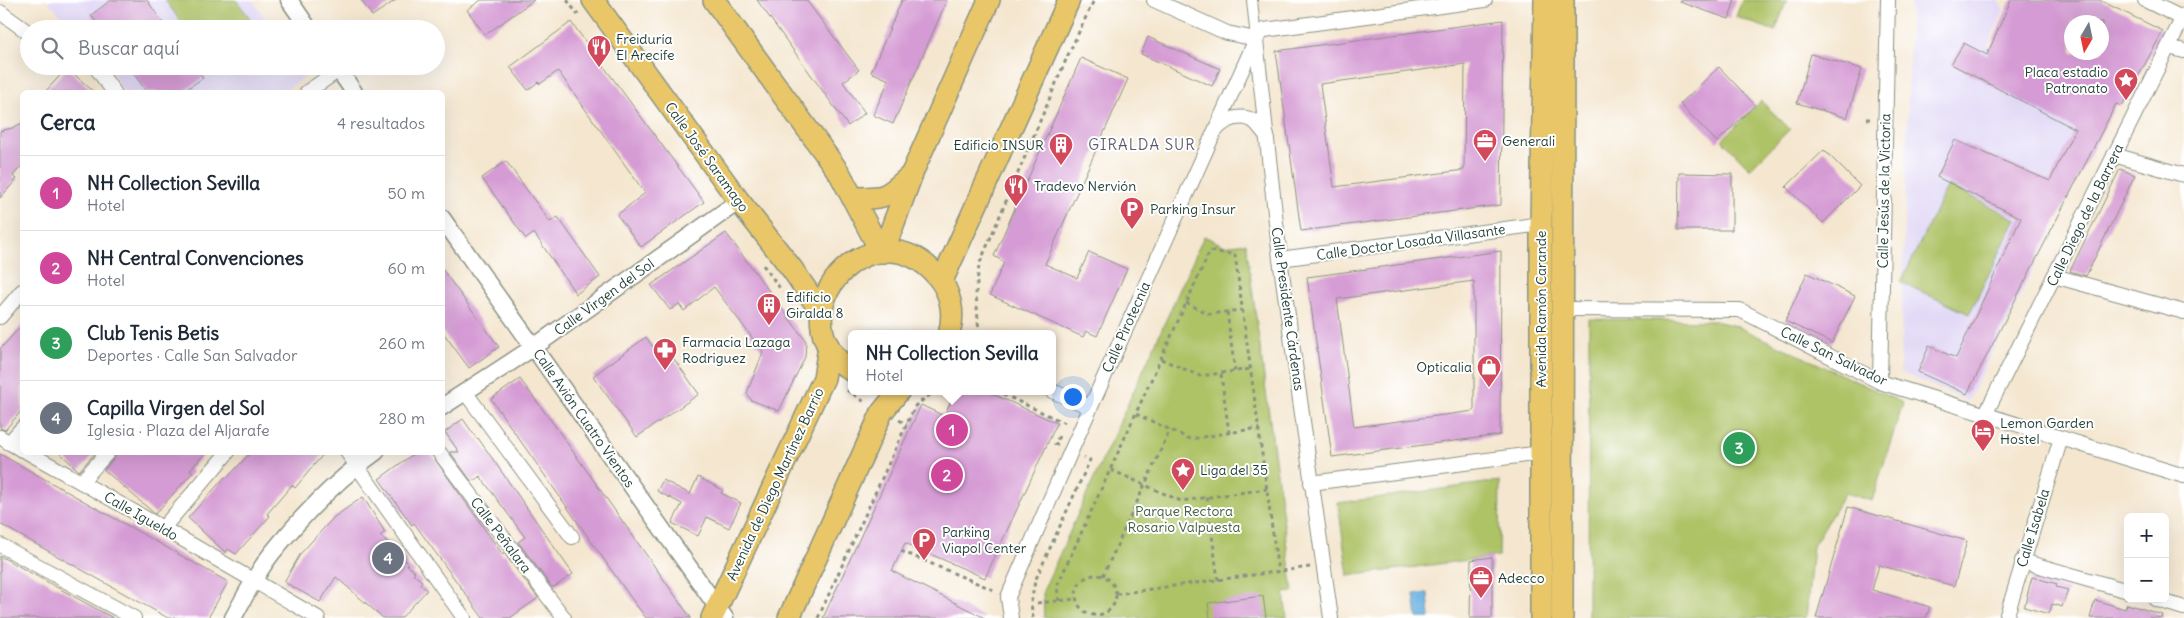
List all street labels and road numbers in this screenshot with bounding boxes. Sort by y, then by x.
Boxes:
street label: Calle José Saramago [661,98,753,216]
street label: Calle Jesús de la Victoria [1874,113,1894,269]
street label: Calle Diego de la Barrera [2043,141,2127,289]
street label: Calle Doctor Losada Villasante [1315,220,1507,264]
street label: Calle Presidente Cárdenas [1268,226,1308,392]
street label: Avenida Ramón Carande [1532,231,1550,387]
street label: Calle Virgen del Sol [550,255,658,339]
street label: Calle Pirotecnia [1098,279,1154,375]
street label: Calle San Salvador [1778,322,1891,390]
street label: Calle Avión Cuatro Vientos [529,345,639,491]
street label: Avenida de Diego Martínez Barrio [722,385,828,583]
street label: Calle Isabela [2013,487,2053,569]
street label: Calle Igueldo [101,488,181,545]
street label: Calle Peñalara [467,493,535,577]

